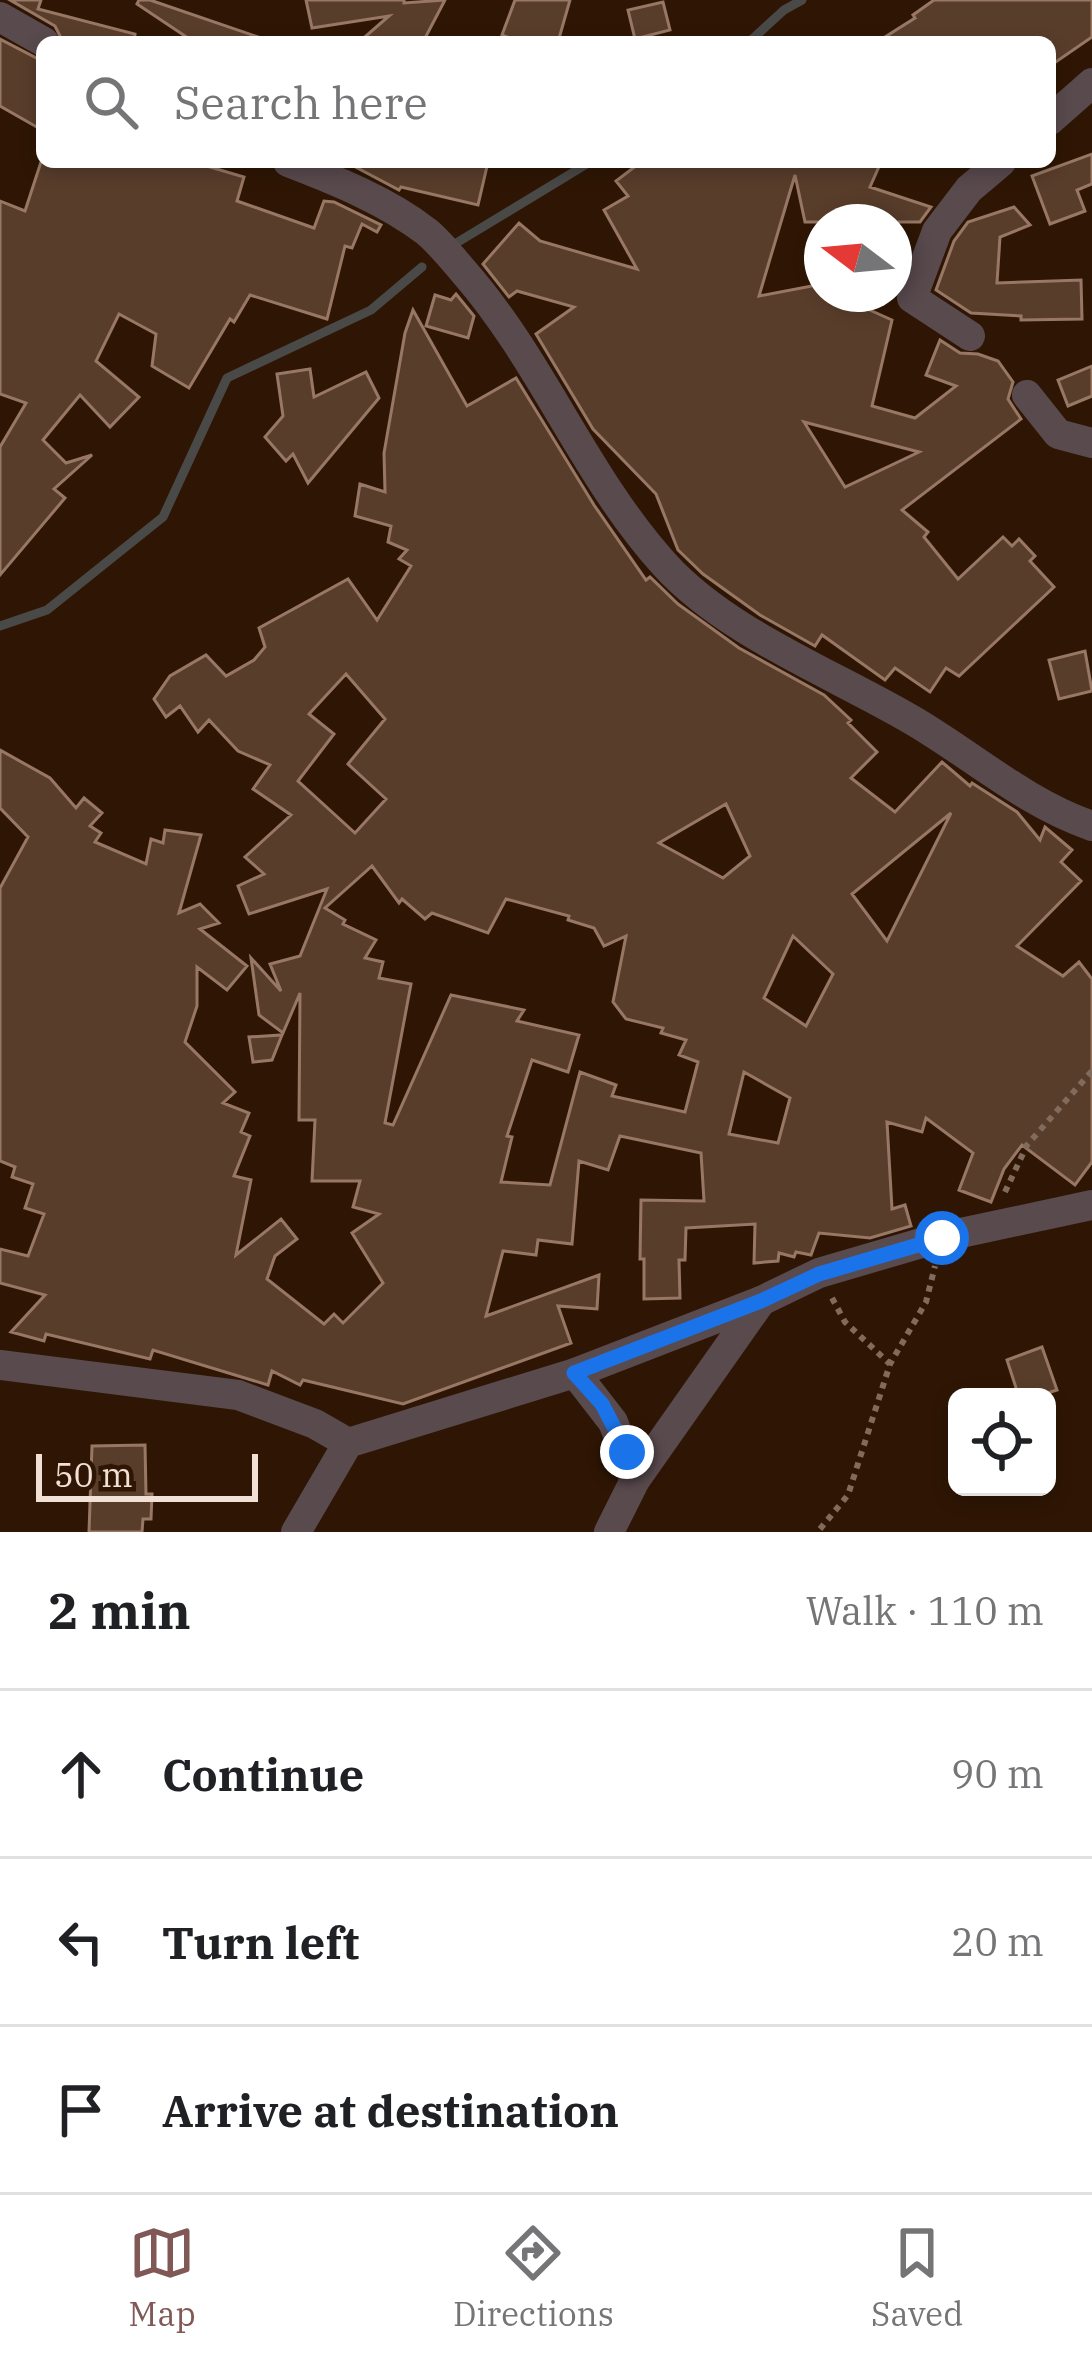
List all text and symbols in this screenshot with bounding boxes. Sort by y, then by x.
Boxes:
search box [36,36,1056,168]
icon: search [78,69,144,135]
text: Search here [174,73,428,131]
north arrow [804,204,912,312]
route start [915,1211,969,1265]
map controls [948,1388,1056,1496]
button: locate [948,1388,1056,1496]
route end [600,1425,654,1479]
scale bar [36,1448,258,1501]
text: 50 m [54,1453,133,1496]
text: 2 min [48,1577,191,1643]
text: Walk · 110 m [806,1585,1044,1636]
icon: ahead [48,1741,114,1807]
text: Continue [162,1745,364,1803]
text: 90 m [951,1748,1044,1799]
icon: left [48,1909,114,1975]
text: Turn left [162,1913,359,1971]
text: 20 m [951,1916,1044,1967]
icon: arrive [48,2077,114,2143]
text: Arrive at destination [162,2081,619,2139]
tab: Map [129,2220,196,2335]
tab: Directions [453,2220,614,2335]
tab: Saved [871,2220,963,2335]

